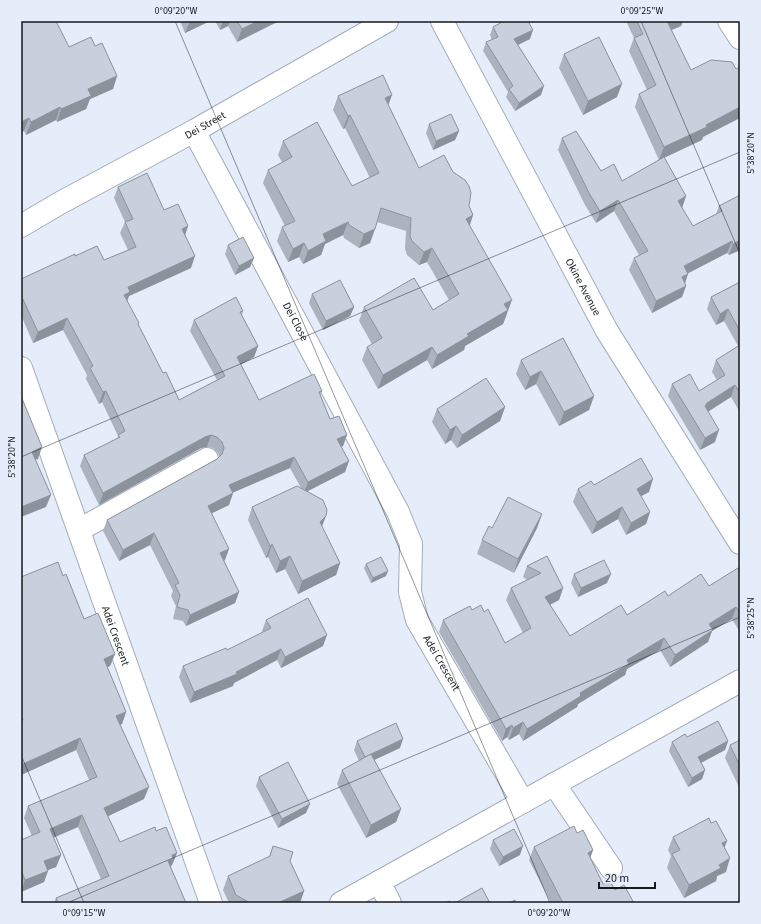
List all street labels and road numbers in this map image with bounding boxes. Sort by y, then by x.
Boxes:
street label: Dei Street [182,107,228,142]
street label: Okine Avenue [562,255,605,319]
street label: Dei Close [279,299,313,344]
street label: Adei Crescent [99,604,134,668]
street label: Adei Crescent [420,632,464,694]

